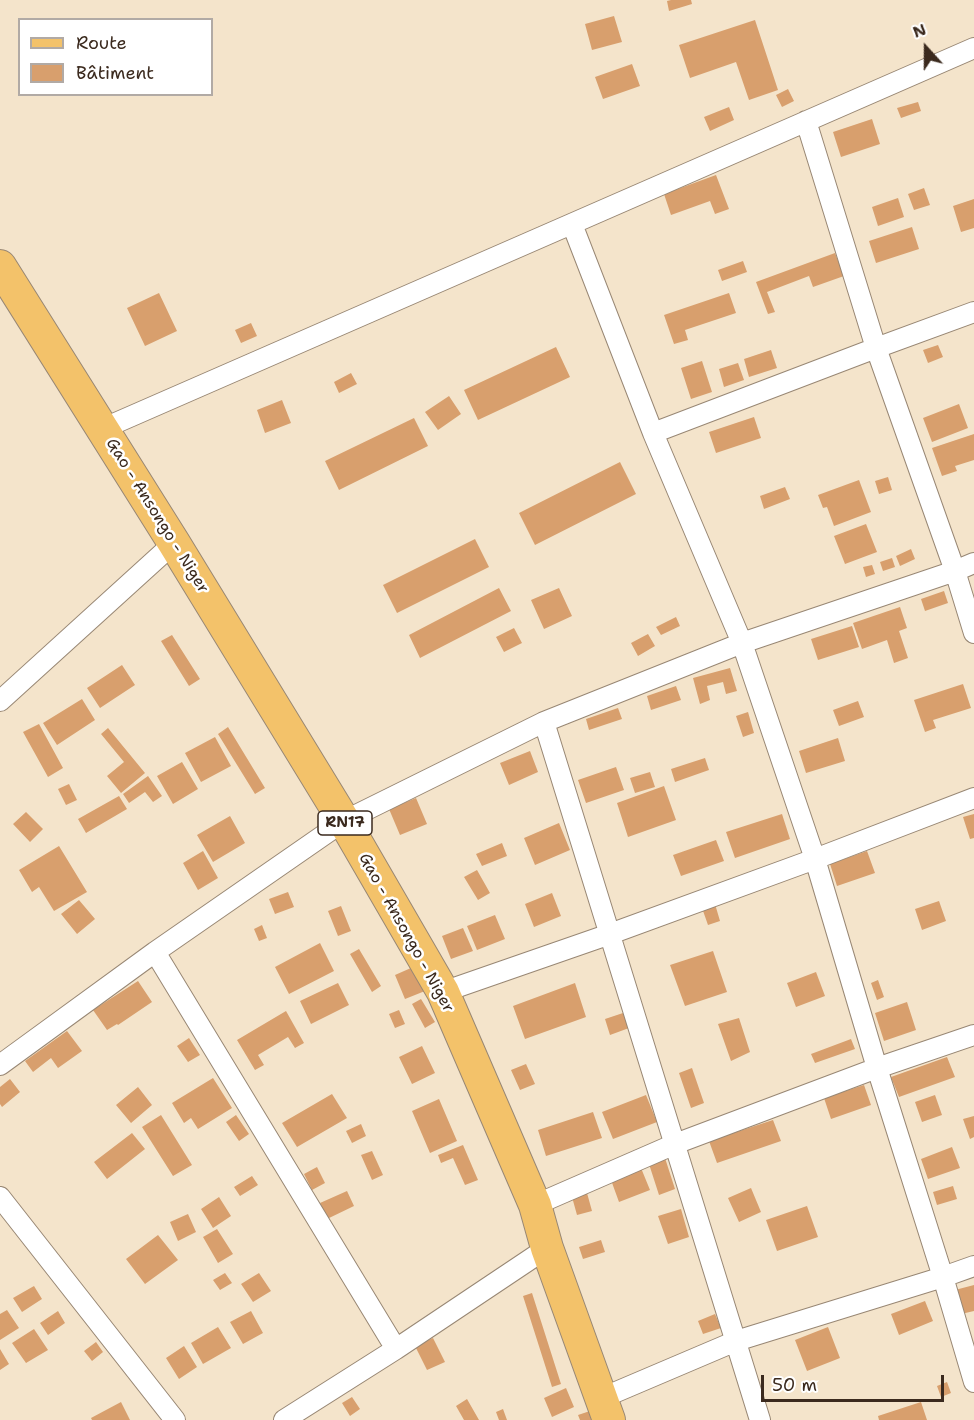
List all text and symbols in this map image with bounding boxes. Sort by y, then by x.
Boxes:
legend [18,18,213,96]
north arrow [896,18,956,78]
text: N [910,19,929,43]
text: Route [76,31,127,55]
text: Bâtiment [76,61,154,85]
street label: Gao - Ansongo - Niger [101,435,213,597]
road number: RN17 [318,811,372,835]
street label: Gao - Ansongo - Niger [354,850,458,1016]
scale bar [764,1363,947,1401]
text: 50 m [772,1373,817,1397]

